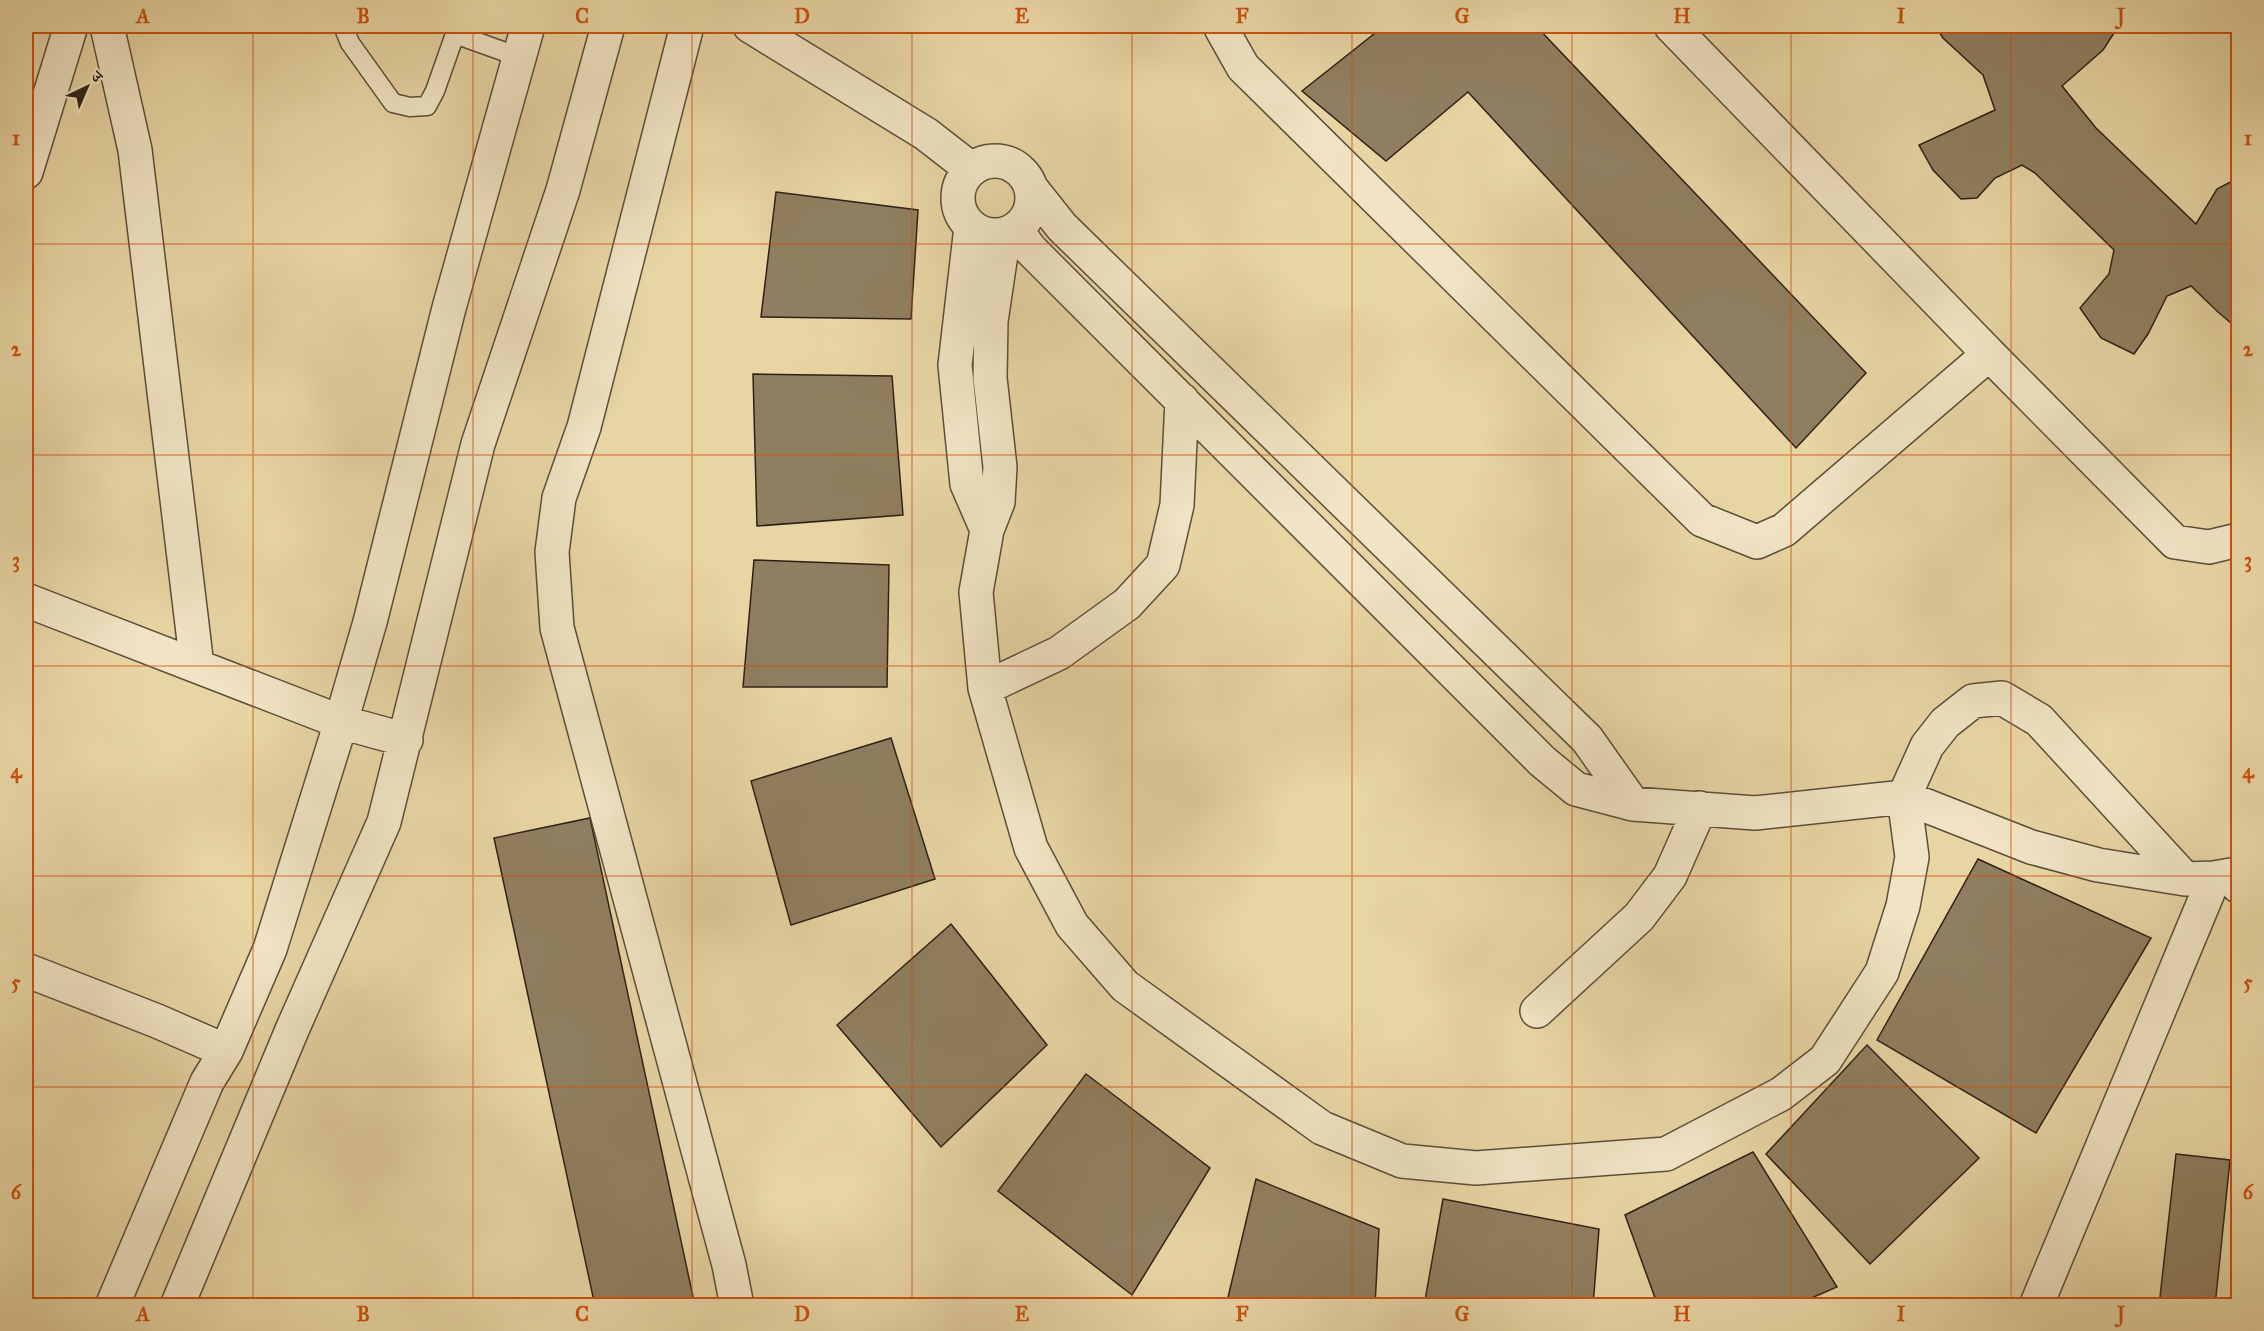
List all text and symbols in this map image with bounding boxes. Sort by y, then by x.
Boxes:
text: A [134,4,150,28]
text: B [356,4,370,28]
text: C [575,4,589,28]
text: D [794,4,810,28]
text: E [1015,4,1030,28]
text: F [1235,4,1249,28]
text: G [1455,4,1470,28]
text: H [1673,4,1691,28]
text: I [1897,4,1906,28]
text: J [2114,4,2126,30]
north arrow [57,57,117,117]
text: उ [87,66,108,88]
text: 1 [12,126,20,150]
text: 1 [2244,126,2252,150]
text: 2 [11,337,22,361]
text: 2 [2243,337,2254,361]
text: 3 [12,548,20,573]
text: 3 [2244,548,2252,573]
text: 4 [10,759,22,784]
text: 4 [2242,759,2254,784]
text: 5 [11,970,21,994]
text: 5 [2243,970,2253,994]
text: 6 [11,1180,23,1204]
text: 6 [2243,1180,2255,1204]
text: A [134,1302,150,1326]
text: B [356,1302,370,1326]
text: C [575,1302,589,1326]
text: D [794,1302,810,1326]
text: E [1015,1302,1030,1326]
text: F [1235,1302,1249,1326]
text: G [1455,1302,1470,1326]
text: H [1673,1302,1691,1326]
text: I [1897,1302,1906,1326]
text: J [2114,1302,2126,1328]

